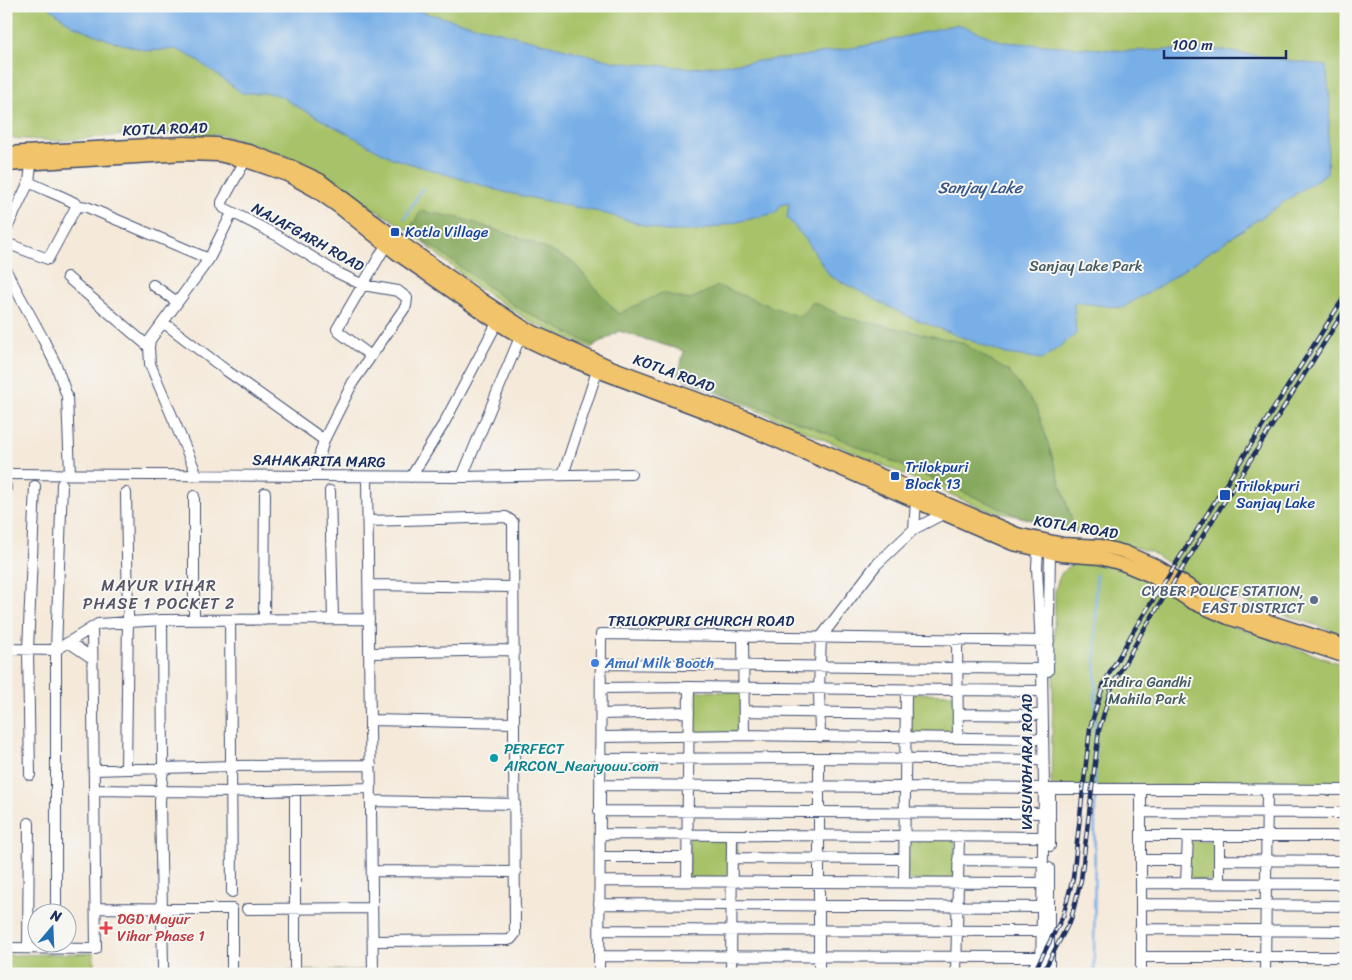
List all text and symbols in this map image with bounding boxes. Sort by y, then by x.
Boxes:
scale bar [1164,28,1287,60]
text: 100 m [1172,32,1213,58]
street label: KOTLA ROAD [122,115,208,143]
water label: Sanjay Lake [938,173,1024,202]
street label: NAJAFGARH ROAD [247,195,369,279]
place label: Kotla Village [405,219,489,245]
marker: Kotla Village [389,226,401,238]
park label: Sanjay Lake Park [1029,253,1143,279]
street label: KOTLA ROAD [630,346,718,400]
street label: SAHAKARITA MARG [252,447,386,475]
place label: Trilokpuri Block 13 [905,454,969,497]
marker: Trilokpuri Block 13 [889,470,901,482]
place label: Trilokpuri Sanjay Lake [1236,473,1315,516]
marker: Trilokpuri Sanjay Lake [1218,488,1232,502]
street label: KOTLA ROAD [1032,508,1120,546]
district label: MAYUR VIHAR PHASE 1 POCKET 2 [83,571,235,618]
place label: CYBER POLICE STATION, EAST DISTRICT [1142,578,1305,621]
marker: CYBER POLICE STATION, EAST DISTRICT [1308,594,1320,606]
street label: TRILOKPURI CHURCH ROAD [608,608,794,634]
place label: Amul Milk Booth [604,650,714,676]
marker: Amul Milk Booth [589,657,601,669]
park label: Indira Gandhi Mahila Park [1102,669,1192,712]
street label: VASUNDHARA ROAD [1014,694,1040,830]
place label: PERFECT AIRCON_Nearyouu.com [503,736,659,779]
marker: PERFECT AIRCON_Nearyouu.com [488,752,500,764]
north arrow [28,902,78,952]
text: N [46,902,65,930]
place label: DGD Mayur Vihar Phase 1 [117,906,205,949]
marker: DGD Mayur Vihar Phase 1 [99,921,113,935]

